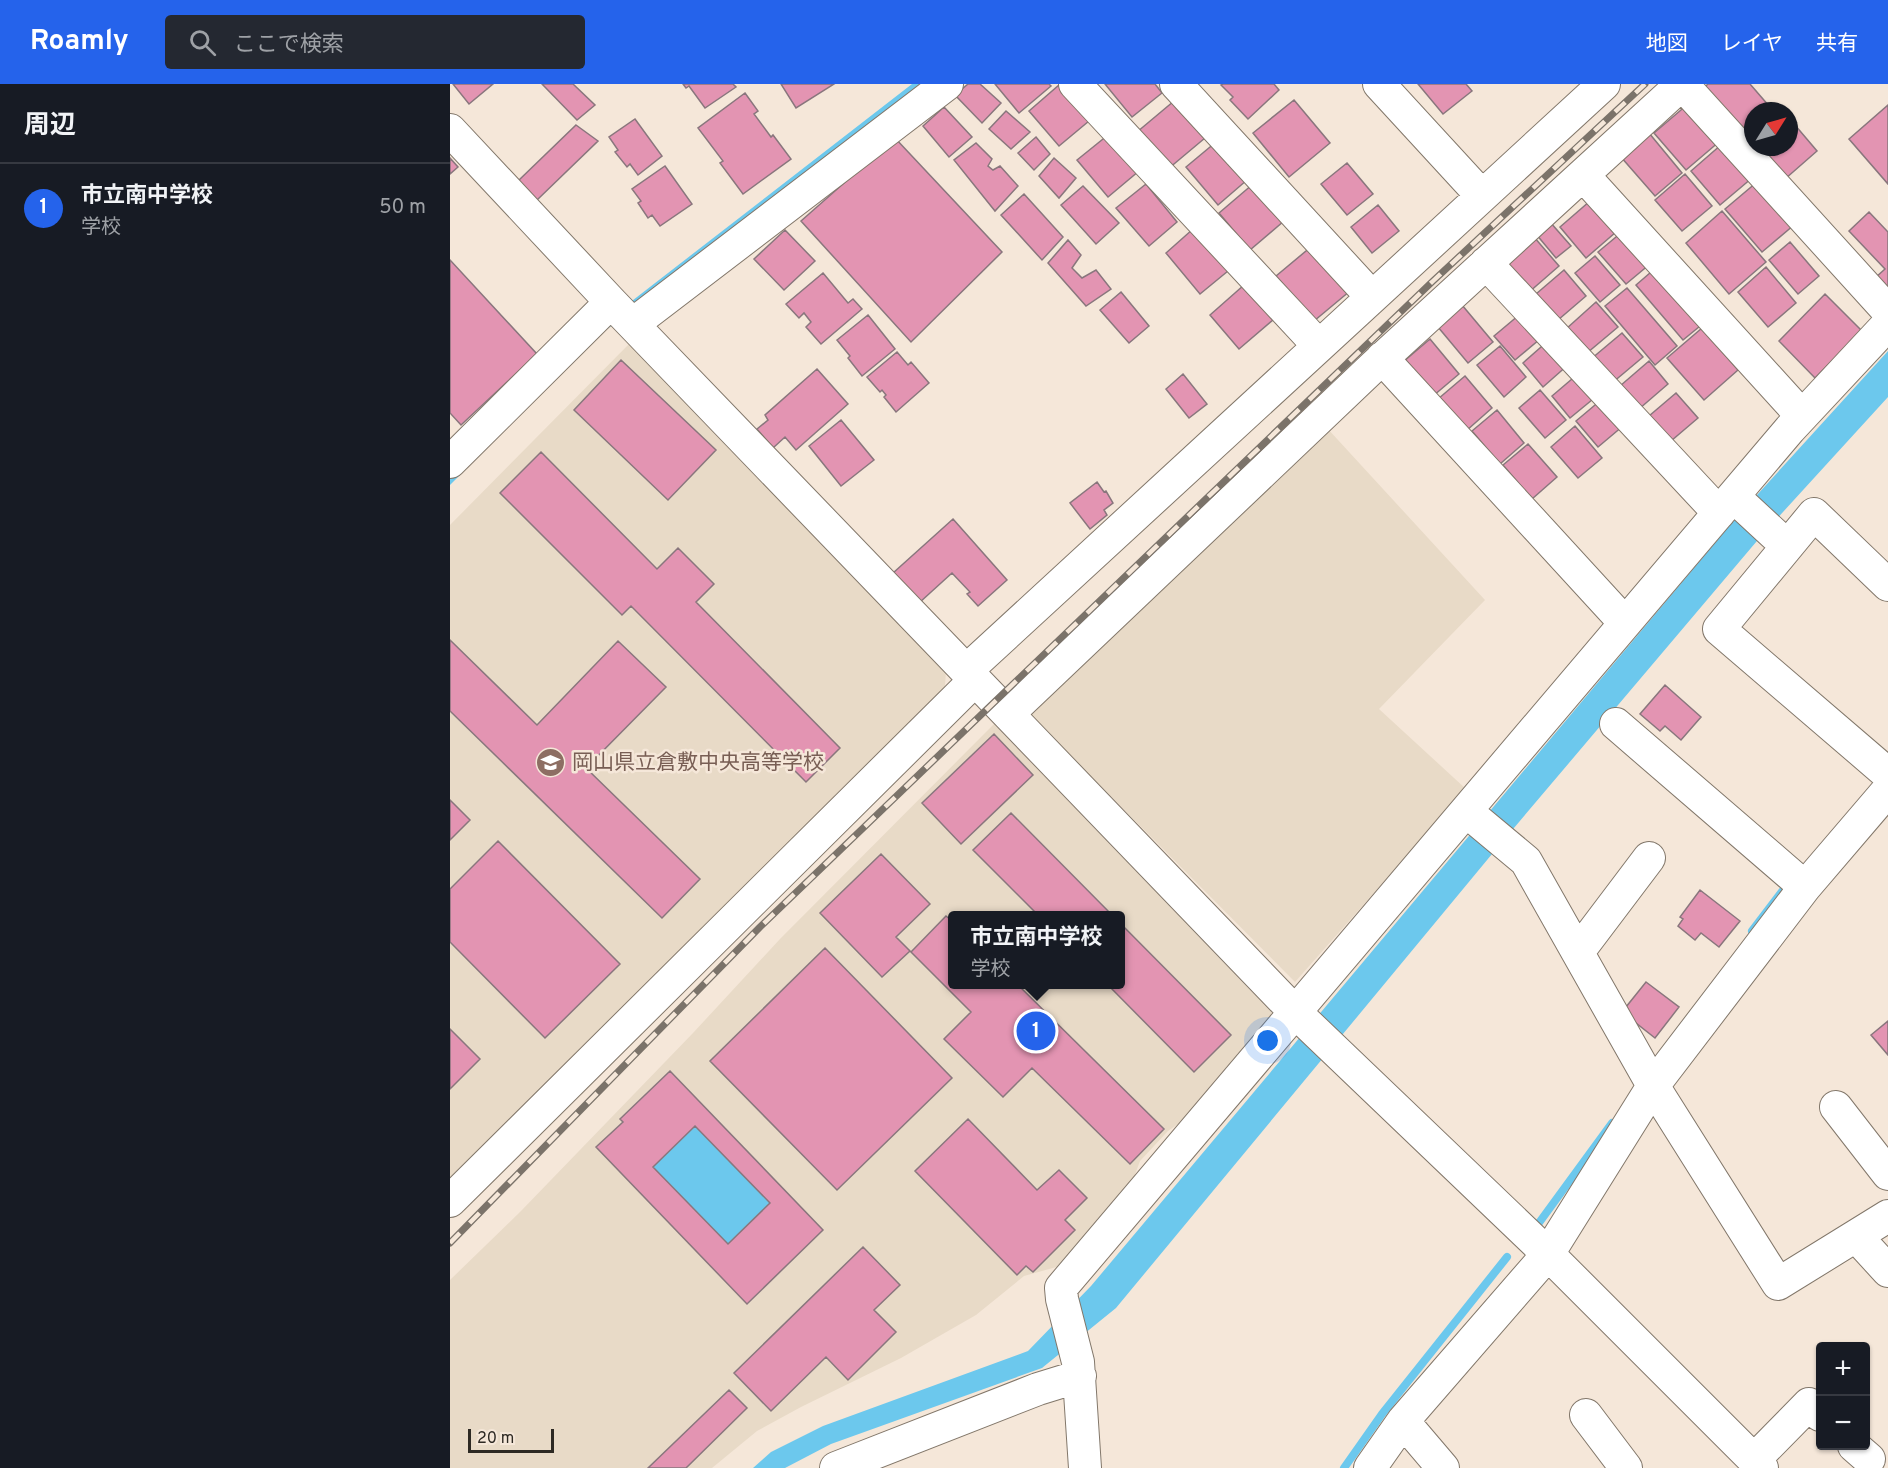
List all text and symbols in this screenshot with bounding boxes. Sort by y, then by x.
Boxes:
search box [165,15,585,69]
text: Roamly [30,24,129,60]
icon: search [186,26,219,59]
text: 地図 [1646,31,1688,58]
text: レイヤ [1721,31,1783,58]
text: 共有 [1816,31,1858,58]
text: ここで検索 [234,32,344,59]
north arrow [1744,102,1798,156]
text: 周辺 [24,110,76,143]
text: 市立南中学校 [81,183,213,210]
text: 1 [40,195,48,221]
text: 50 m [379,195,426,221]
text: 学校 [81,215,121,241]
school or university icon: 岡山県立倉敷中央高等学校 [535,746,567,778]
place label: 岡山県立倉敷中央高等学校 [572,750,824,777]
popup [948,911,1125,989]
text: 市立南中学校 [970,925,1103,952]
text: 学校 [970,957,1010,983]
pin: 1 [1016,1008,1056,1054]
your location [1253,1026,1282,1055]
map controls [1816,1342,1870,1450]
button: + [1816,1342,1870,1396]
button: − [1816,1396,1870,1450]
scale bar [468,1426,554,1454]
text: 20 m [477,1429,514,1449]

